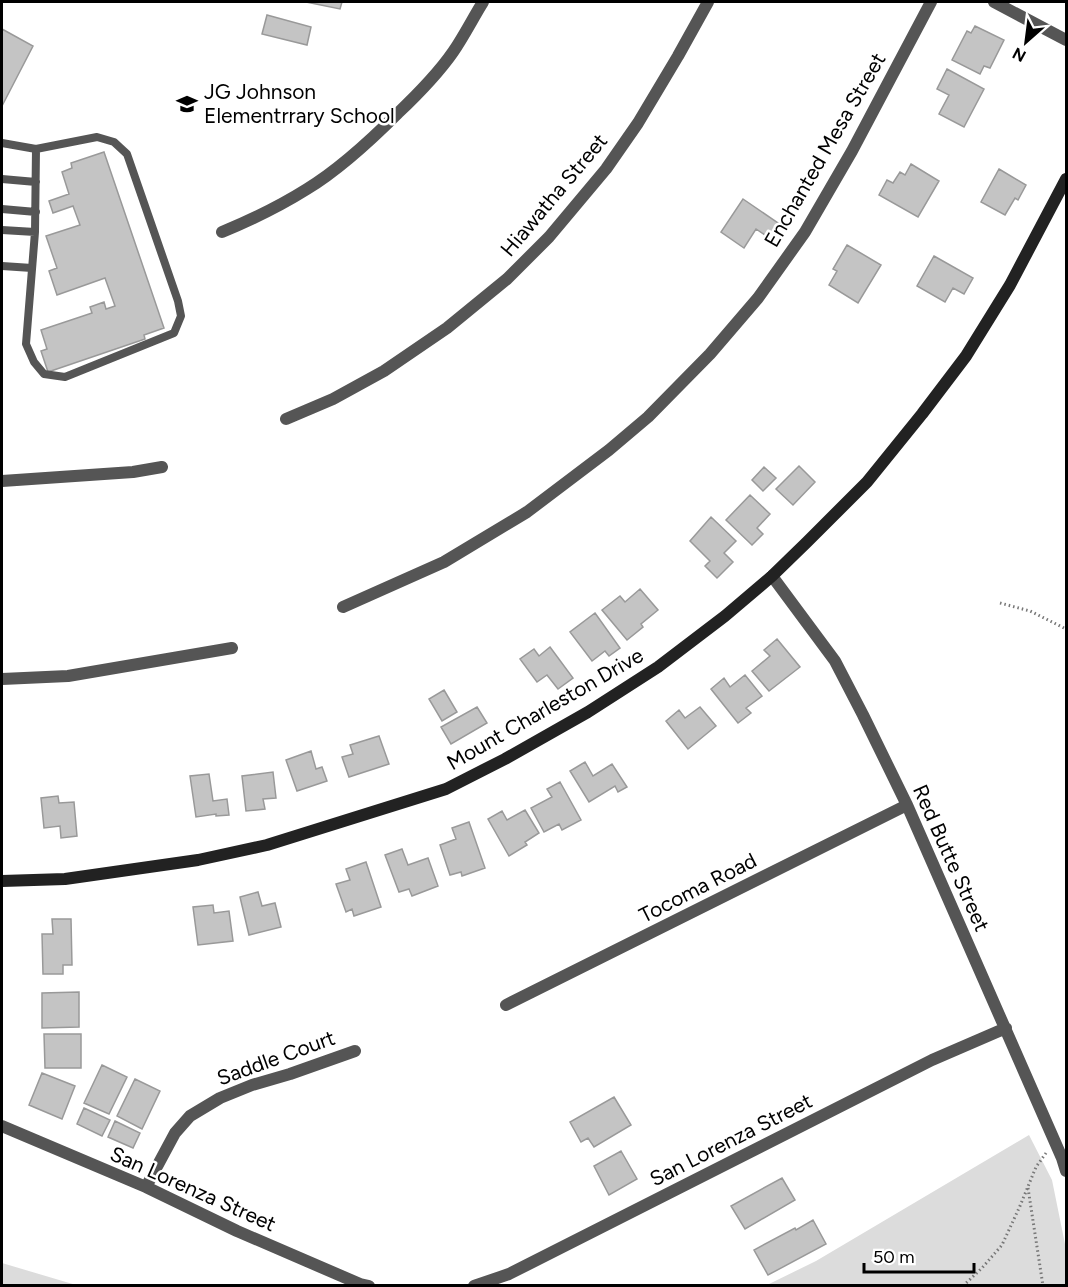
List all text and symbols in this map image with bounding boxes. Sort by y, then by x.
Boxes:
north arrow [996,12,1056,72]
text: N [1009,44,1029,66]
street label: Enchanted Mesa Street [759,48,890,251]
place label: JG Johnson Elementrrary School [204,79,395,128]
school or university icon: JG Johnson Elementrrary School [175,92,199,116]
street label: Hiawatha Street [495,128,612,261]
street label: Mount Charleston Drive [442,642,647,775]
street label: Red Butte Street [908,781,995,935]
street label: Tocoma Road [635,847,761,928]
street label: Saddle Court [213,1025,338,1090]
street label: San Lorenza Street [645,1088,816,1191]
street label: San Lorenza Street [106,1141,280,1236]
scale bar [864,1236,974,1274]
text: 50 m [873,1246,915,1268]

